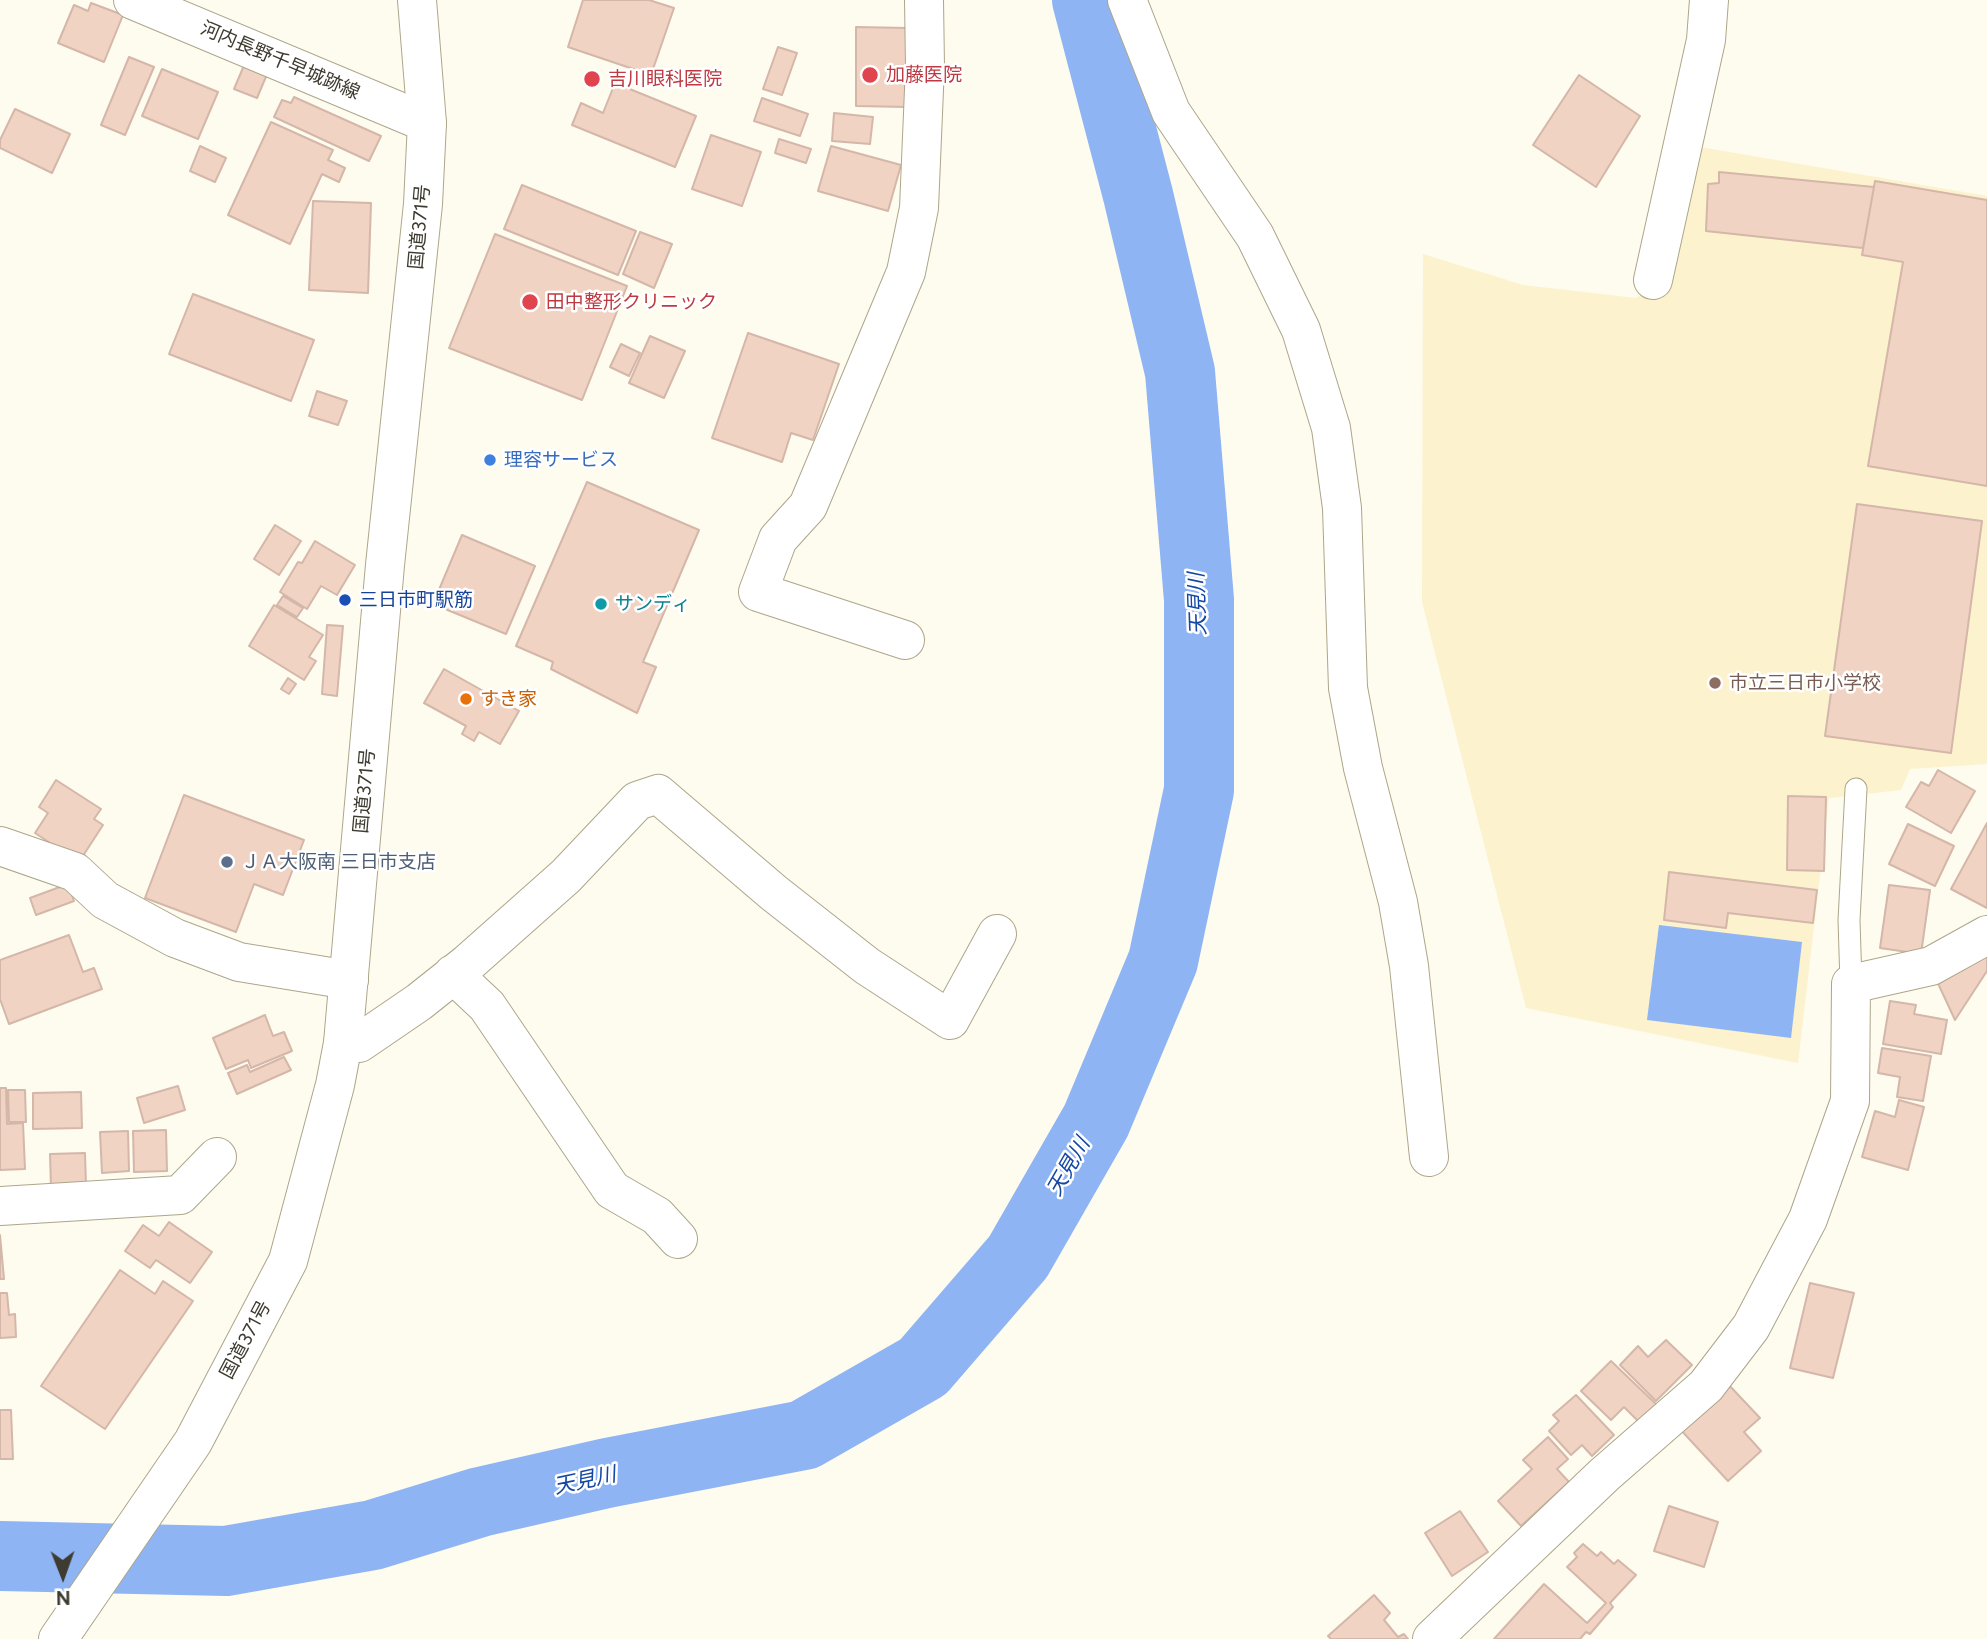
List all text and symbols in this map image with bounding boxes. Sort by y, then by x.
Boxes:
street label: 河内長野千早城跡線 [197,17,363,105]
place label: 加藤医院 [886,64,962,86]
marker: 加藤医院 [860,65,880,85]
place label: 吉川眼科医院 [608,68,722,90]
marker: 吉川眼科医院 [582,69,602,89]
street label: 国道371号 [405,183,435,271]
place label: 田中整形クリニック [546,291,717,313]
marker: 田中整形クリニック [520,292,540,312]
place label: 理容サービス [504,449,618,471]
marker: 理容サービス [482,452,498,468]
water label: 天見川 [1184,572,1212,636]
place label: 三日市町駅筋 [359,589,473,611]
marker: 三日市町駅筋 [337,592,353,608]
place label: サンディ [615,593,691,615]
marker: サンディ [593,596,609,612]
place label: 市立三日市小学校 [1729,672,1881,694]
marker: 市立三日市小学校 [1707,675,1723,691]
place label: すき家 [480,688,537,710]
marker: すき家 [458,691,474,707]
street label: 国道371号 [350,747,380,835]
place label: ＪＡ大阪南 三日市支店 [241,851,436,873]
marker: ＪＡ大阪南 三日市支店 [219,854,235,870]
water label: 天見川 [1042,1133,1096,1201]
street label: 国道371号 [216,1297,276,1383]
water label: 天見川 [552,1462,618,1500]
north arrow [28,1541,98,1611]
text: N [56,1586,71,1609]

